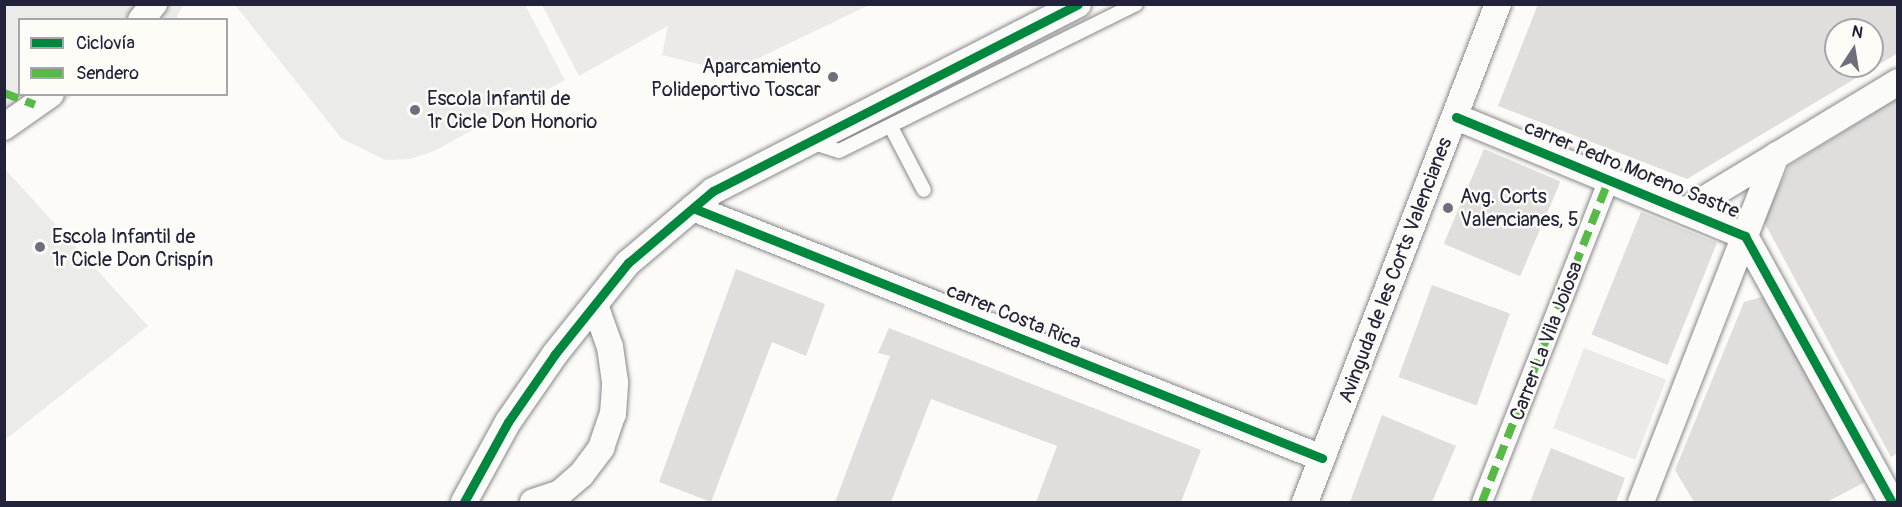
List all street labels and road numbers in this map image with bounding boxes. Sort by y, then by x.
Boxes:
street label: carrer Pedro Moreno Sastre [1521,115,1743,223]
street label: Avinguda de les Corts Valencianes [1333,134,1457,406]
street label: Carrer La Vila Joiosa [1505,258,1587,424]
street label: carrer Costa Rica [943,278,1085,354]

